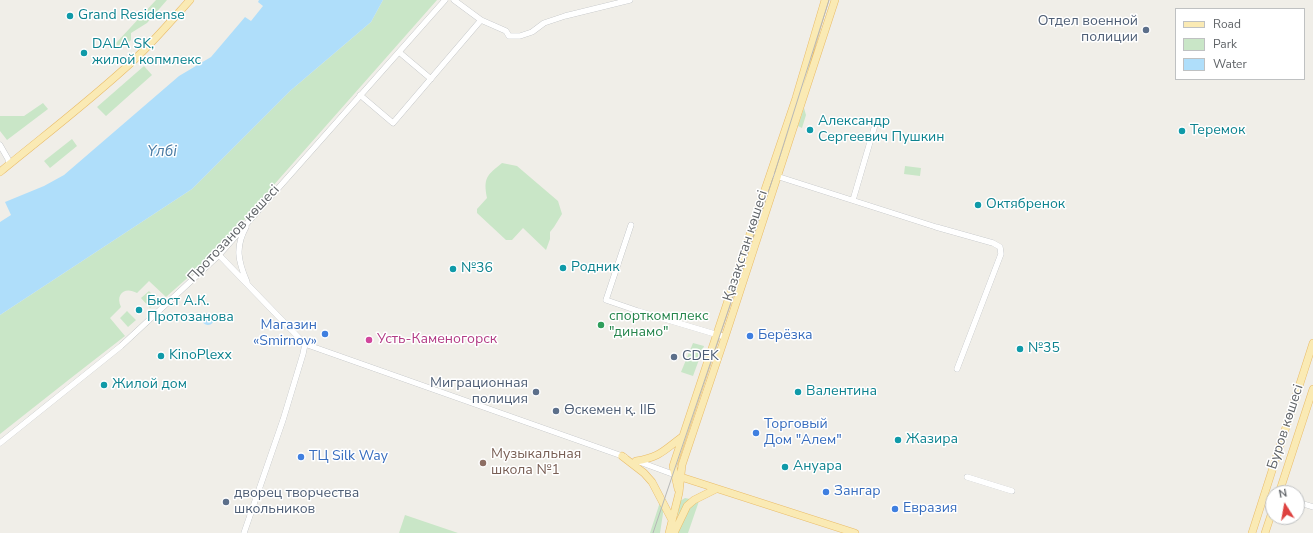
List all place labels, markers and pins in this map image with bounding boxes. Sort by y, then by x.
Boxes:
place label: Grand Residense [78,8,185,24]
marker: Grand Residense [65,11,75,21]
place label: Отдел военной полиции [1038,14,1138,46]
marker: Отдел военной полиции [1141,25,1151,35]
place label: DALA SK, жилой копмлекс [92,37,201,70]
marker: DALA SK, жилой копмлекс [79,48,89,58]
place label: Александр Сергеевич Пушкин [818,114,944,146]
place label: Теремок [1190,123,1245,139]
marker: Александр Сергеевич Пушкин [805,125,815,135]
marker: Теремок [1177,126,1187,136]
place label: Октябренок [986,197,1065,213]
marker: Октябренок [973,200,983,210]
place label: Родник [571,260,620,276]
place label: №36 [461,261,493,277]
marker: Родник [558,263,568,273]
marker: №36 [448,264,458,274]
place label: Бюст А.К. Протозанова [147,294,234,326]
marker: Бюст А.К. Протозанова [134,305,144,315]
place label: спорткомплекс "динамо" [609,309,709,342]
place label: Магазин «Smirnov» [253,318,317,350]
marker: спорткомплекс "динамо" [596,320,606,330]
place label: Берёзка [758,328,813,344]
marker: Магазин «Smirnov» [320,329,330,339]
marker: Берёзка [745,331,755,341]
place label: Усть-Каменогорск [377,332,497,348]
marker: Усть-Каменогорск [364,335,374,345]
place label: №35 [1028,341,1060,357]
marker: №35 [1015,344,1025,354]
place label: KinoPlexx [169,348,232,364]
place label: CDEK [682,349,719,365]
marker: KinoPlexx [156,351,166,361]
marker: CDEK [669,352,679,362]
place label: Миграционная полиция [430,376,528,408]
place label: Жилой дом [112,377,187,393]
marker: Жилой дом [99,380,109,390]
place label: Валентина [806,384,877,400]
marker: Миграционная полиция [531,387,541,397]
marker: Валентина [793,387,803,397]
place label: Өскемен қ. ІІБ [564,403,656,419]
marker: Өскемен қ. ІІБ [551,406,561,416]
place label: Торговый Дом "Алем" [764,417,842,450]
marker: Торговый Дом "Алем" [751,428,761,438]
place label: Жазира [906,432,958,448]
marker: Жазира [893,435,903,445]
place label: Музыкальная школа №1 [491,447,581,480]
place label: ТЦ Silk Way [309,449,388,465]
marker: ТЦ Silk Way [296,452,306,462]
marker: Музыкальная школа №1 [478,458,488,468]
place label: Ануара [793,459,842,475]
marker: Ануара [780,462,790,472]
place label: Зангар [834,484,881,500]
place label: дворец творчества школьников [234,486,359,518]
marker: Зангар [821,487,831,497]
marker: дворец творчества школьников [221,497,231,507]
place label: Евразия [903,501,957,517]
marker: Евразия [890,504,900,514]

